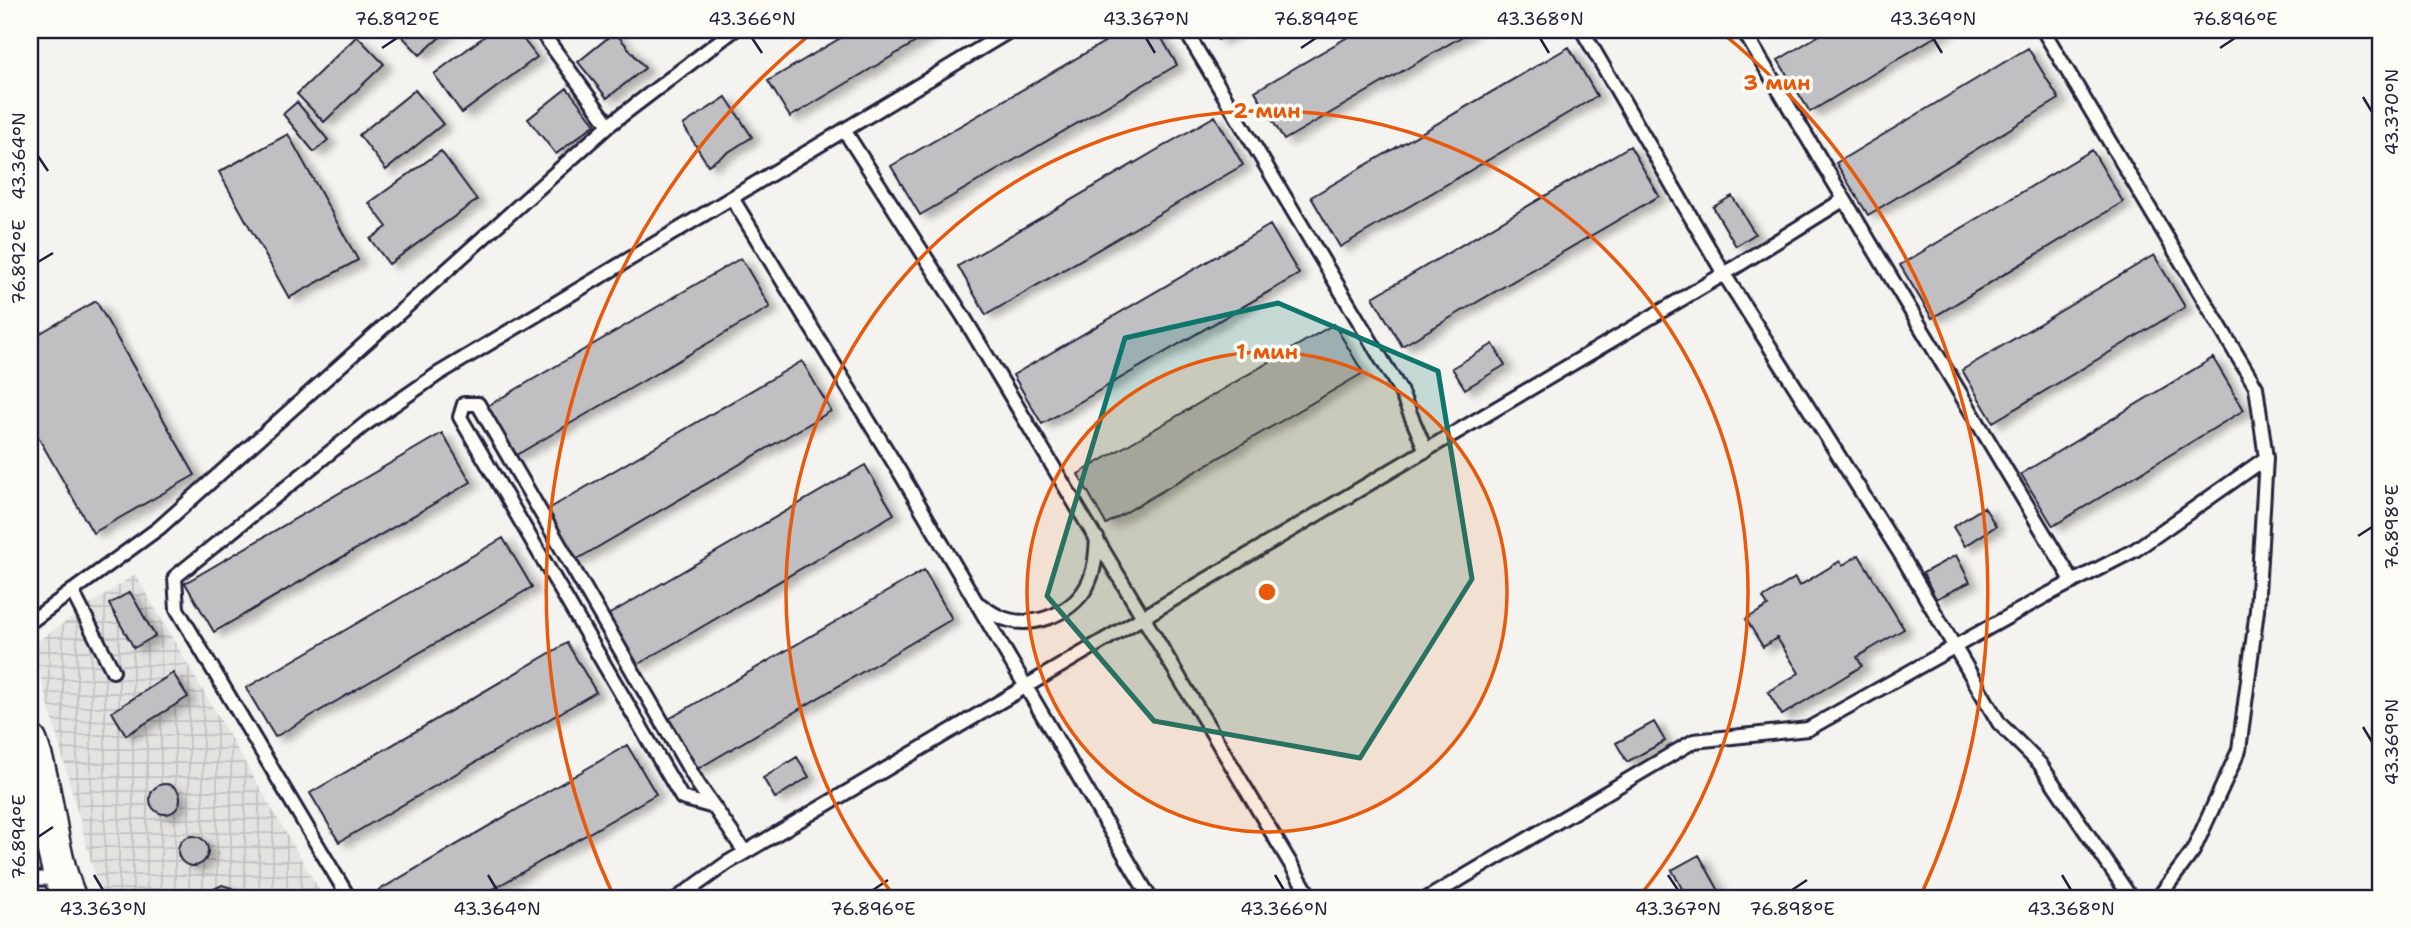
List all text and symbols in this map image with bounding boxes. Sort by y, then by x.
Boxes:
text: 76.892°E [355,7,439,31]
text: 43.366°N [708,7,796,31]
text: 43.367°N [1103,7,1189,31]
text: 76.894°E [1274,7,1358,31]
text: 43.368°N [1496,7,1584,31]
text: 43.369°N [1890,7,1976,31]
text: 76.896°E [2192,7,2278,31]
text: 3 мин [1743,69,1811,97]
text: 43.370°N [2380,69,2404,155]
text: 2 мин [1233,97,1301,125]
text: 43.364°N [7,112,31,200]
text: 76.892°E [7,220,31,304]
text: 1 мин [1236,338,1298,366]
text: 76.898°E [2380,484,2404,570]
centre of rings [1255,580,1279,604]
text: 43.369°N [2380,699,2404,785]
text: 76.894°E [7,795,31,879]
text: 43.363°N [60,897,146,921]
text: 43.364°N [453,897,541,921]
text: 76.896°E [830,897,916,921]
text: 43.366°N [1240,897,1328,921]
text: 43.367°N [1635,897,1721,921]
text: 76.898°E [1749,897,1835,921]
text: 43.368°N [2027,897,2115,921]

